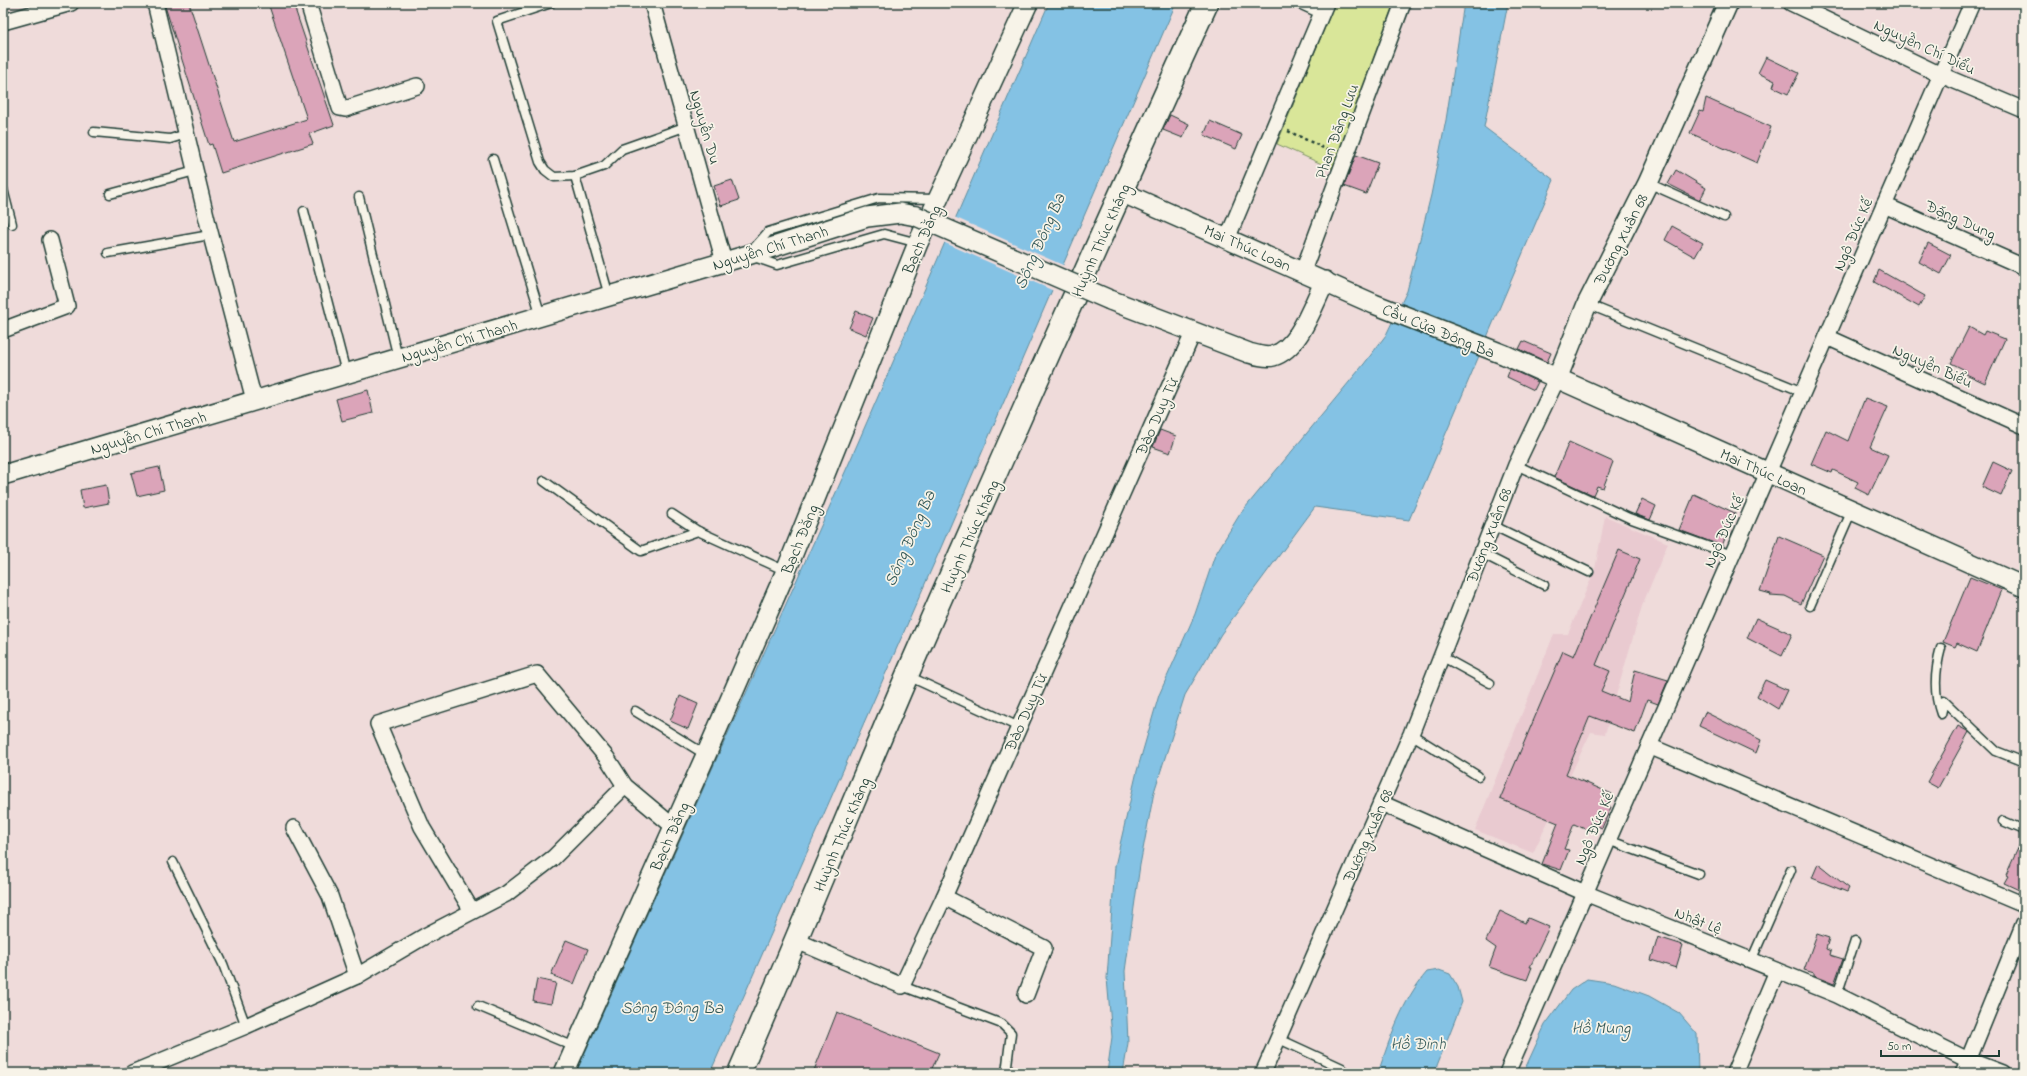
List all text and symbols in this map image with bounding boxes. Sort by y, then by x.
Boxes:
street label: Nguyễn Chí Diểu [1869,14,1979,82]
street label: Phan Đăng Lưu [1310,81,1366,183]
street label: Nguyễn Du [682,88,726,168]
street label: Huỳnh Thúc Kháng [1066,180,1138,302]
water label: Sông Đông Ba [1008,189,1074,294]
street label: Đường Xuân 68 [1588,190,1655,291]
street label: Ngô Đức Kế [1828,193,1881,275]
street label: Đặng Dung [1920,194,1999,247]
street label: Bạch Đằng [896,201,949,279]
street label: Mai Thúc Loan [1200,219,1295,279]
street label: Nguyễn Chí Thanh [710,220,831,278]
street label: Cầu Cửa Đông Ba [1378,298,1498,365]
street label: Nguyễn Chí Thanh [399,314,520,370]
street label: Nguyễn Biểu [1888,338,1976,395]
street label: Đào Duy Từ [1130,374,1186,461]
street label: Nguyễn Chí Thanh [88,406,209,462]
street label: Mai Thúc Loan [1716,443,1811,503]
street label: Huỳnh Thúc Kháng [935,476,1007,598]
street label: Đường Xuân 68 [1460,485,1519,588]
water label: Sông Đông Ba [878,486,944,591]
street label: Ngô Đức Kế [1698,490,1752,572]
street label: Bạch Đằng [776,501,826,579]
street label: Đào Duy Từ [999,670,1055,757]
street label: Huỳnh Thúc Kháng [808,774,878,896]
street label: Đường Xuân 68 [1337,785,1400,887]
street label: Ngô Đức Kế [1569,787,1622,869]
street label: Bạch Đằng [644,798,697,876]
street label: Nhật Lệ [1671,901,1726,942]
water label: Sông Đông Ba [621,996,724,1022]
water label: Hồ Mung [1572,1016,1631,1042]
water label: Hồ Đình [1391,1032,1446,1057]
scale bar [1881,1032,1999,1058]
text: 50 m [1887,1038,1911,1056]

